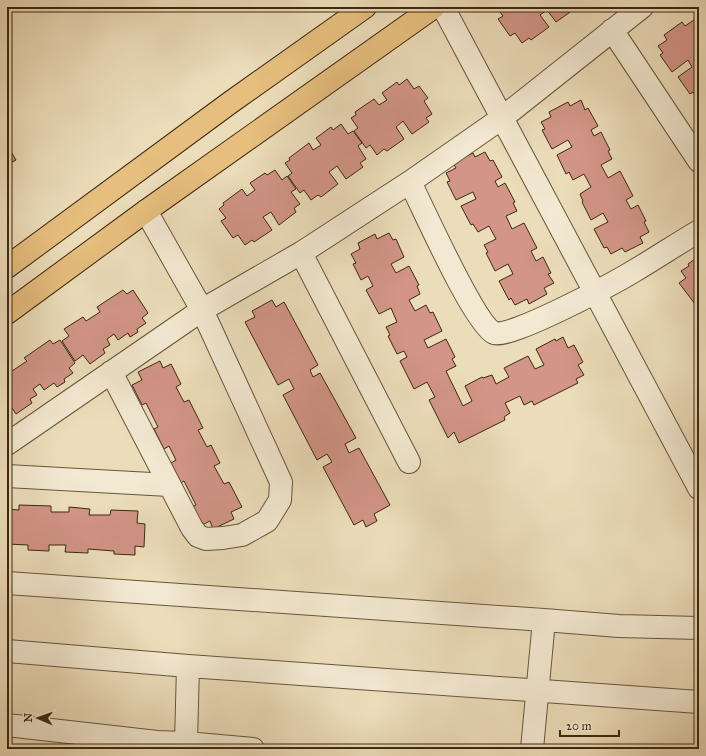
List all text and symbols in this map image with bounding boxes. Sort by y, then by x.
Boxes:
north arrow [18,698,58,738]
text: N [22,712,35,723]
scale bar [560,712,619,738]
text: 20 m [566,719,592,733]

